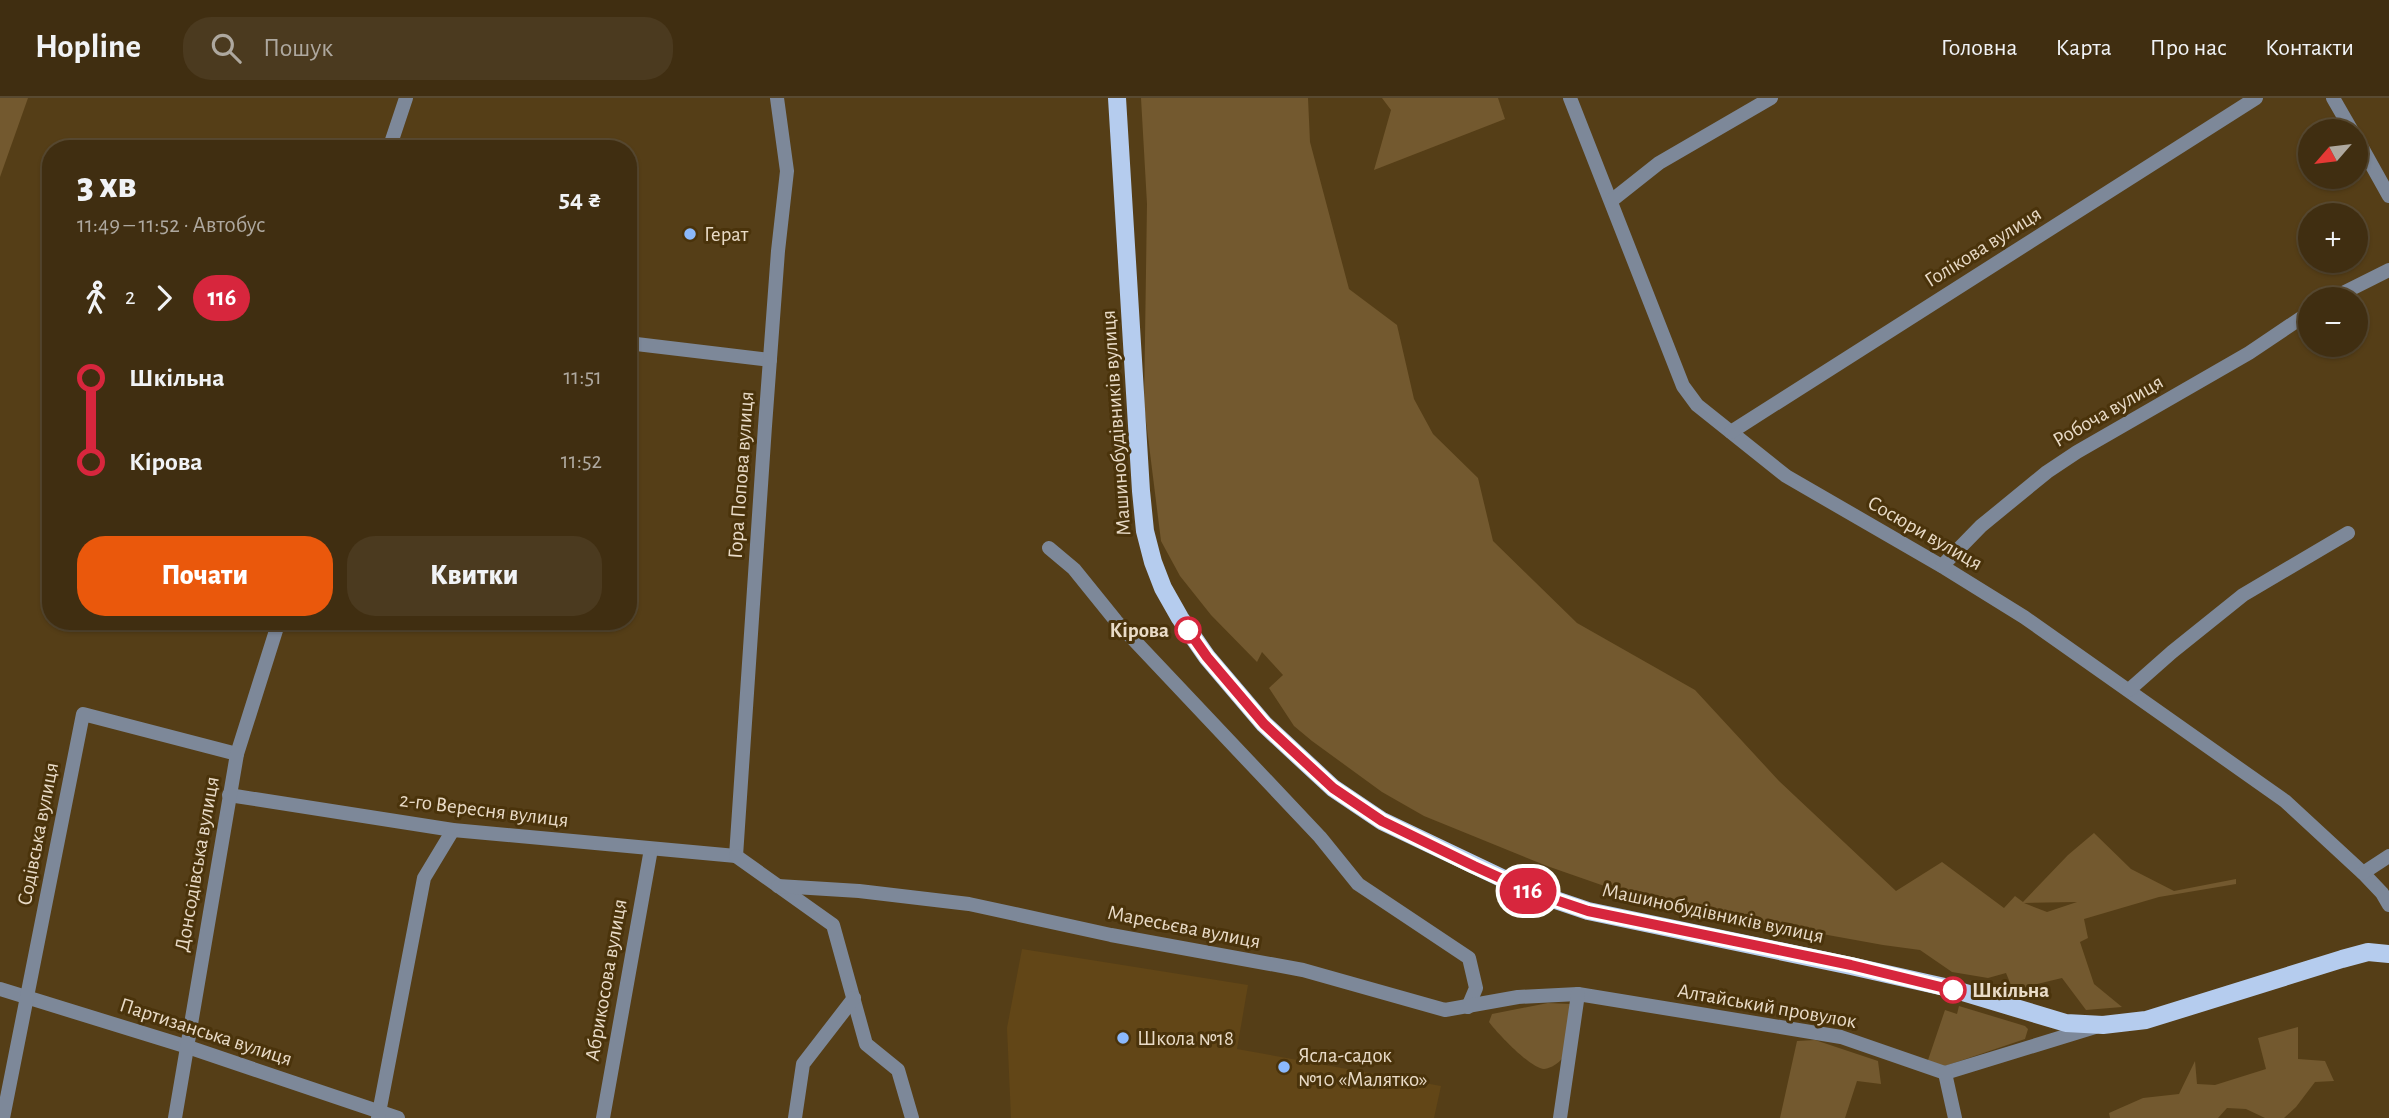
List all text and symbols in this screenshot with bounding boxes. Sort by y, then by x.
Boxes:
search box [183,17,673,80]
icon: search [207,29,245,67]
text: Hopline [35,31,141,64]
text: Пошук [263,35,333,61]
text: Головна [1941,36,2017,60]
text: Карта [2055,36,2112,60]
text: Про нас [2150,36,2227,60]
text: Контакти [2265,36,2354,60]
north arrow [2298,119,2368,189]
map controls [2298,119,2368,357]
text: 3 хв [77,167,136,205]
text: 54 ₴ [559,186,602,212]
street label: Голікова вулиця [1921,203,2045,291]
button: + [2298,203,2368,273]
text: 11:49 – 11:52 · Автобус [77,214,266,237]
place label: Герат [704,224,749,245]
marker: Герат [682,226,698,242]
icon: walk [77,279,115,317]
icon: forward [145,279,183,317]
text: 2 [125,286,135,309]
text: 116 [207,286,236,310]
button: − [2298,287,2368,357]
street label: Машинобудівників вулиця [1098,309,1134,537]
text: Шкільна [129,365,225,391]
text: 11:51 [563,366,602,389]
street label: Робоча вулиця [2049,371,2167,451]
street label: Гора Попова вулиця [725,391,757,559]
text: Кірова [129,449,203,475]
text: 11:52 [561,450,602,473]
street label: Сосюри вулиця [1864,492,1986,574]
button: Почати [77,536,333,616]
button: Квитки [347,536,602,616]
marker: Кірова [1175,617,1201,643]
place label: Кірова [1109,620,1169,641]
street label: Содівська вулиця [14,761,62,907]
street label: Донсодівська вулиця [171,775,223,953]
street label: 2-го Вересня вулиця [398,789,570,831]
line badge: 116 [1488,868,1568,914]
text: 116 [1514,879,1542,903]
street label: Машинобудівників вулиця [1600,879,1826,947]
street label: Абрикосова вулиця [581,897,631,1063]
street label: Маресьєва вулиця [1106,902,1262,952]
marker: Шкільна [1940,977,1966,1003]
street label: Алтайський провулок [1676,980,1859,1032]
place label: Шкільна [1972,980,2049,1001]
street label: Партизанська вулиця [117,994,295,1070]
place label: Школа №18 [1137,1028,1234,1049]
marker: Школа №18 [1115,1030,1131,1046]
place label: Ясла-садок №10 «Малятко» [1298,1045,1428,1090]
marker: Ясла-садок №10 «Малятко» [1276,1059,1292,1075]

